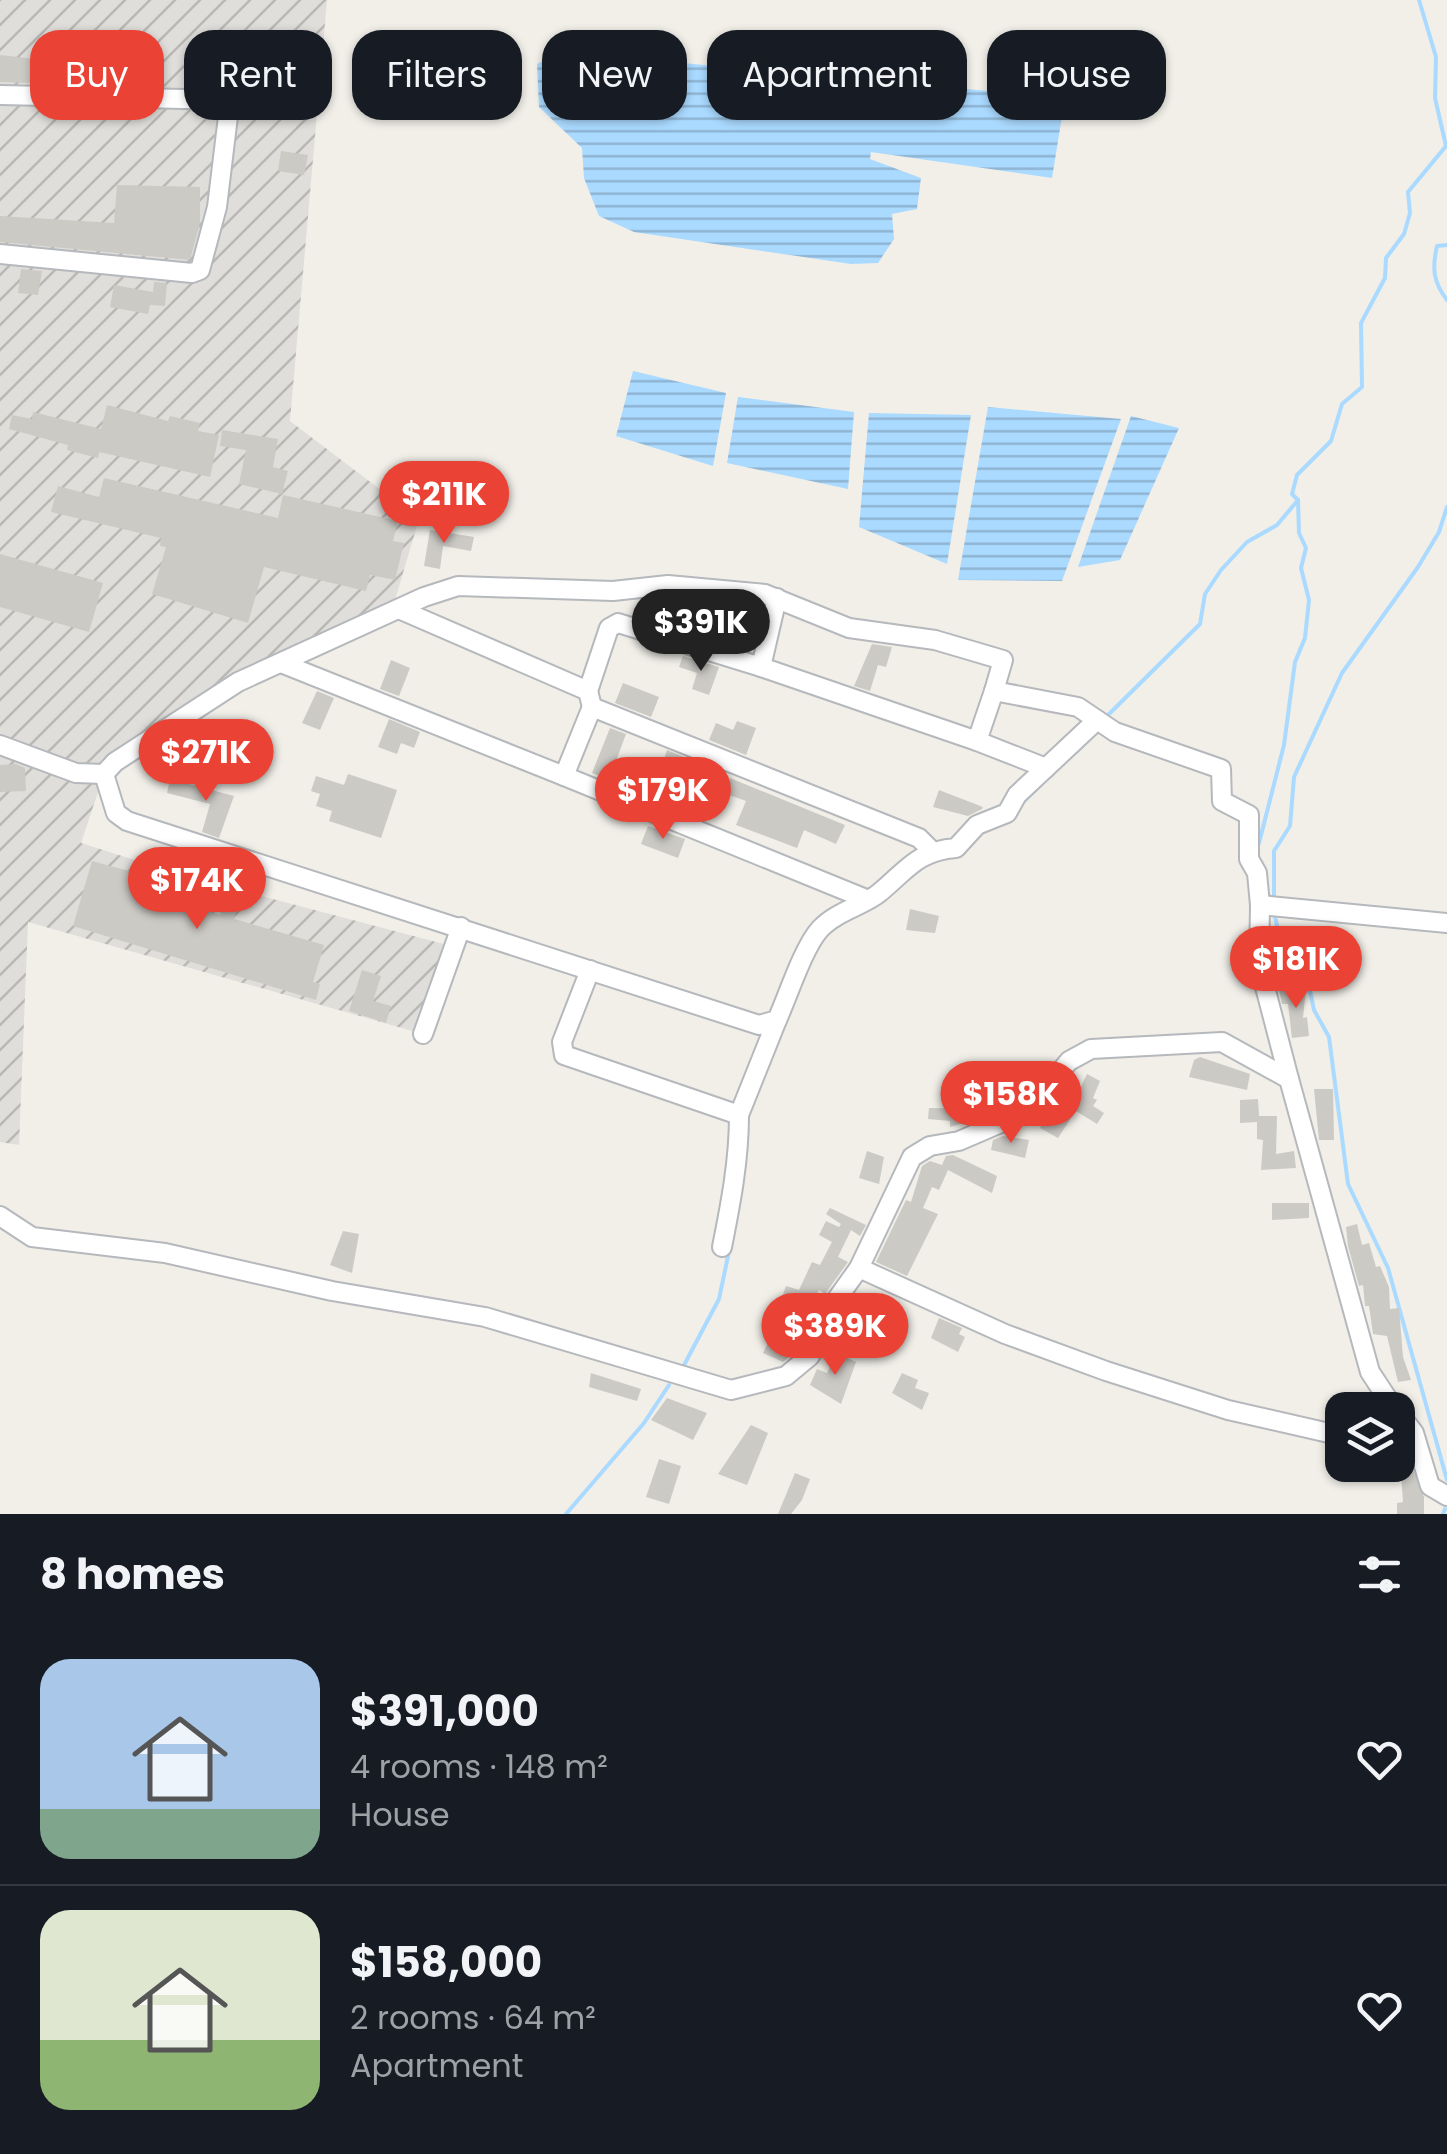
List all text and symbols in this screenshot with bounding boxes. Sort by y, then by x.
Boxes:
chip: Buy [30,30,164,120]
chip: Rent [184,30,332,120]
chip: Filters [352,30,522,120]
chip: New [542,30,687,120]
chip: Apartment [707,30,967,120]
chip: House [987,30,1166,120]
pin: $211K [374,461,514,546]
text: $211K [401,471,487,516]
pin: $391K [631,589,771,674]
text: $391K [654,599,748,644]
pin: $271K [136,719,276,804]
text: $271K [161,729,251,774]
pin: $179K [593,757,733,842]
text: $179K [617,767,709,812]
pin: $174K [127,847,267,932]
text: $174K [150,857,244,902]
pin: $181K [1226,926,1366,1011]
text: $181K [1252,936,1340,981]
pin: $158K [941,1061,1081,1146]
text: $158K [963,1071,1059,1116]
pin: $389K [765,1293,905,1378]
text: $389K [783,1303,887,1348]
map controls [1325,1392,1415,1482]
button: layers [1325,1392,1415,1482]
text: 8 homes [40,1545,225,1604]
icon: filters [1352,1547,1407,1602]
text: $391,000 [350,1682,539,1741]
icon: home [120,1699,240,1819]
icon: heart [1352,1732,1407,1787]
text: 4 rooms · 148 m² [350,1744,608,1789]
text: House [350,1792,450,1837]
text: $158,000 [350,1933,542,1992]
icon: home [120,1950,240,2070]
icon: heart [1352,1983,1407,2038]
text: 2 rooms · 64 m² [350,1995,596,2040]
text: Apartment [350,2043,523,2088]

